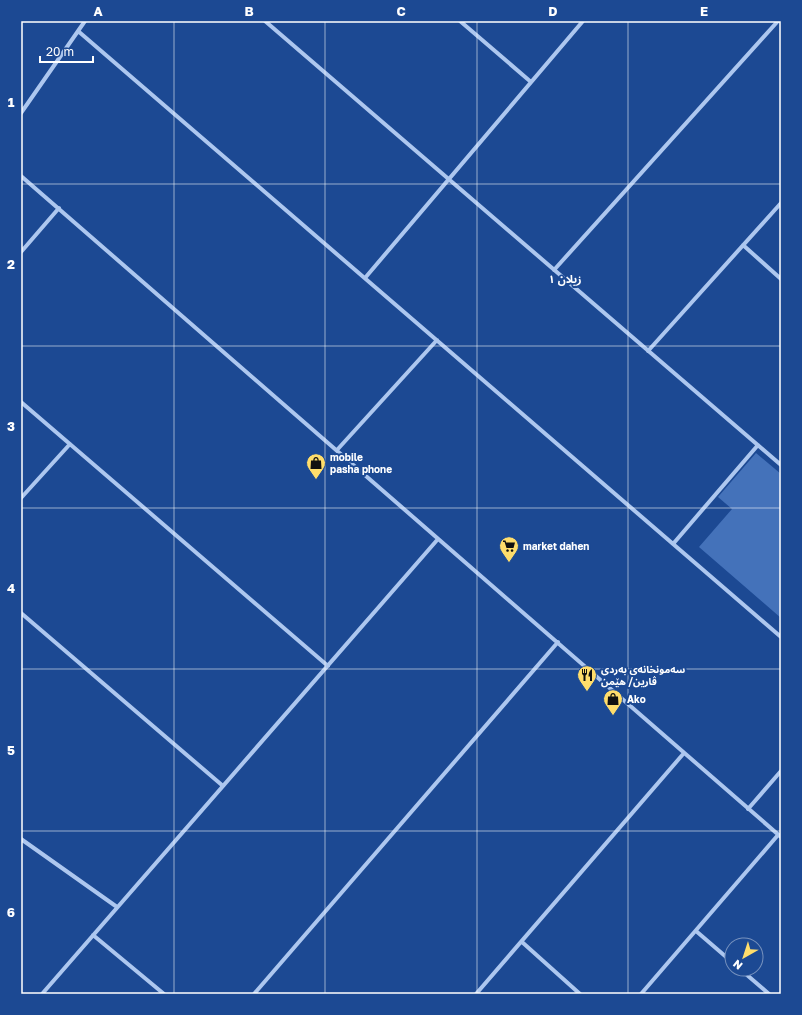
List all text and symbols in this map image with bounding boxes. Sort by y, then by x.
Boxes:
text: A [93,3,103,19]
text: B [244,3,254,19]
text: C [396,3,406,19]
text: D [548,3,558,19]
text: E [700,3,708,19]
scale bar [40,38,93,64]
text: 20 m [46,44,74,59]
text: 1 [8,94,15,110]
text: 2 [7,256,15,272]
district label: زیلان ١ [549,272,581,286]
text: 3 [7,418,15,434]
place label: mobile pasha phone [330,451,392,475]
shop icon: mobile pasha phone [305,452,327,480]
supermarket icon: market dahen [498,535,520,563]
place label: market dahen [523,540,589,552]
text: 4 [7,580,15,596]
place label: سەمونخانەی بەردی ڤارین/ هێمن [601,663,685,688]
restaurant icon: سەمونخانەی بەردی ڤارین/ هێمن [576,664,598,692]
shop icon: Ako [602,688,624,716]
place label: Ako [627,693,646,705]
text: 5 [7,742,15,758]
text: 6 [7,904,15,920]
north arrow [724,937,764,977]
text: N [730,957,745,973]

